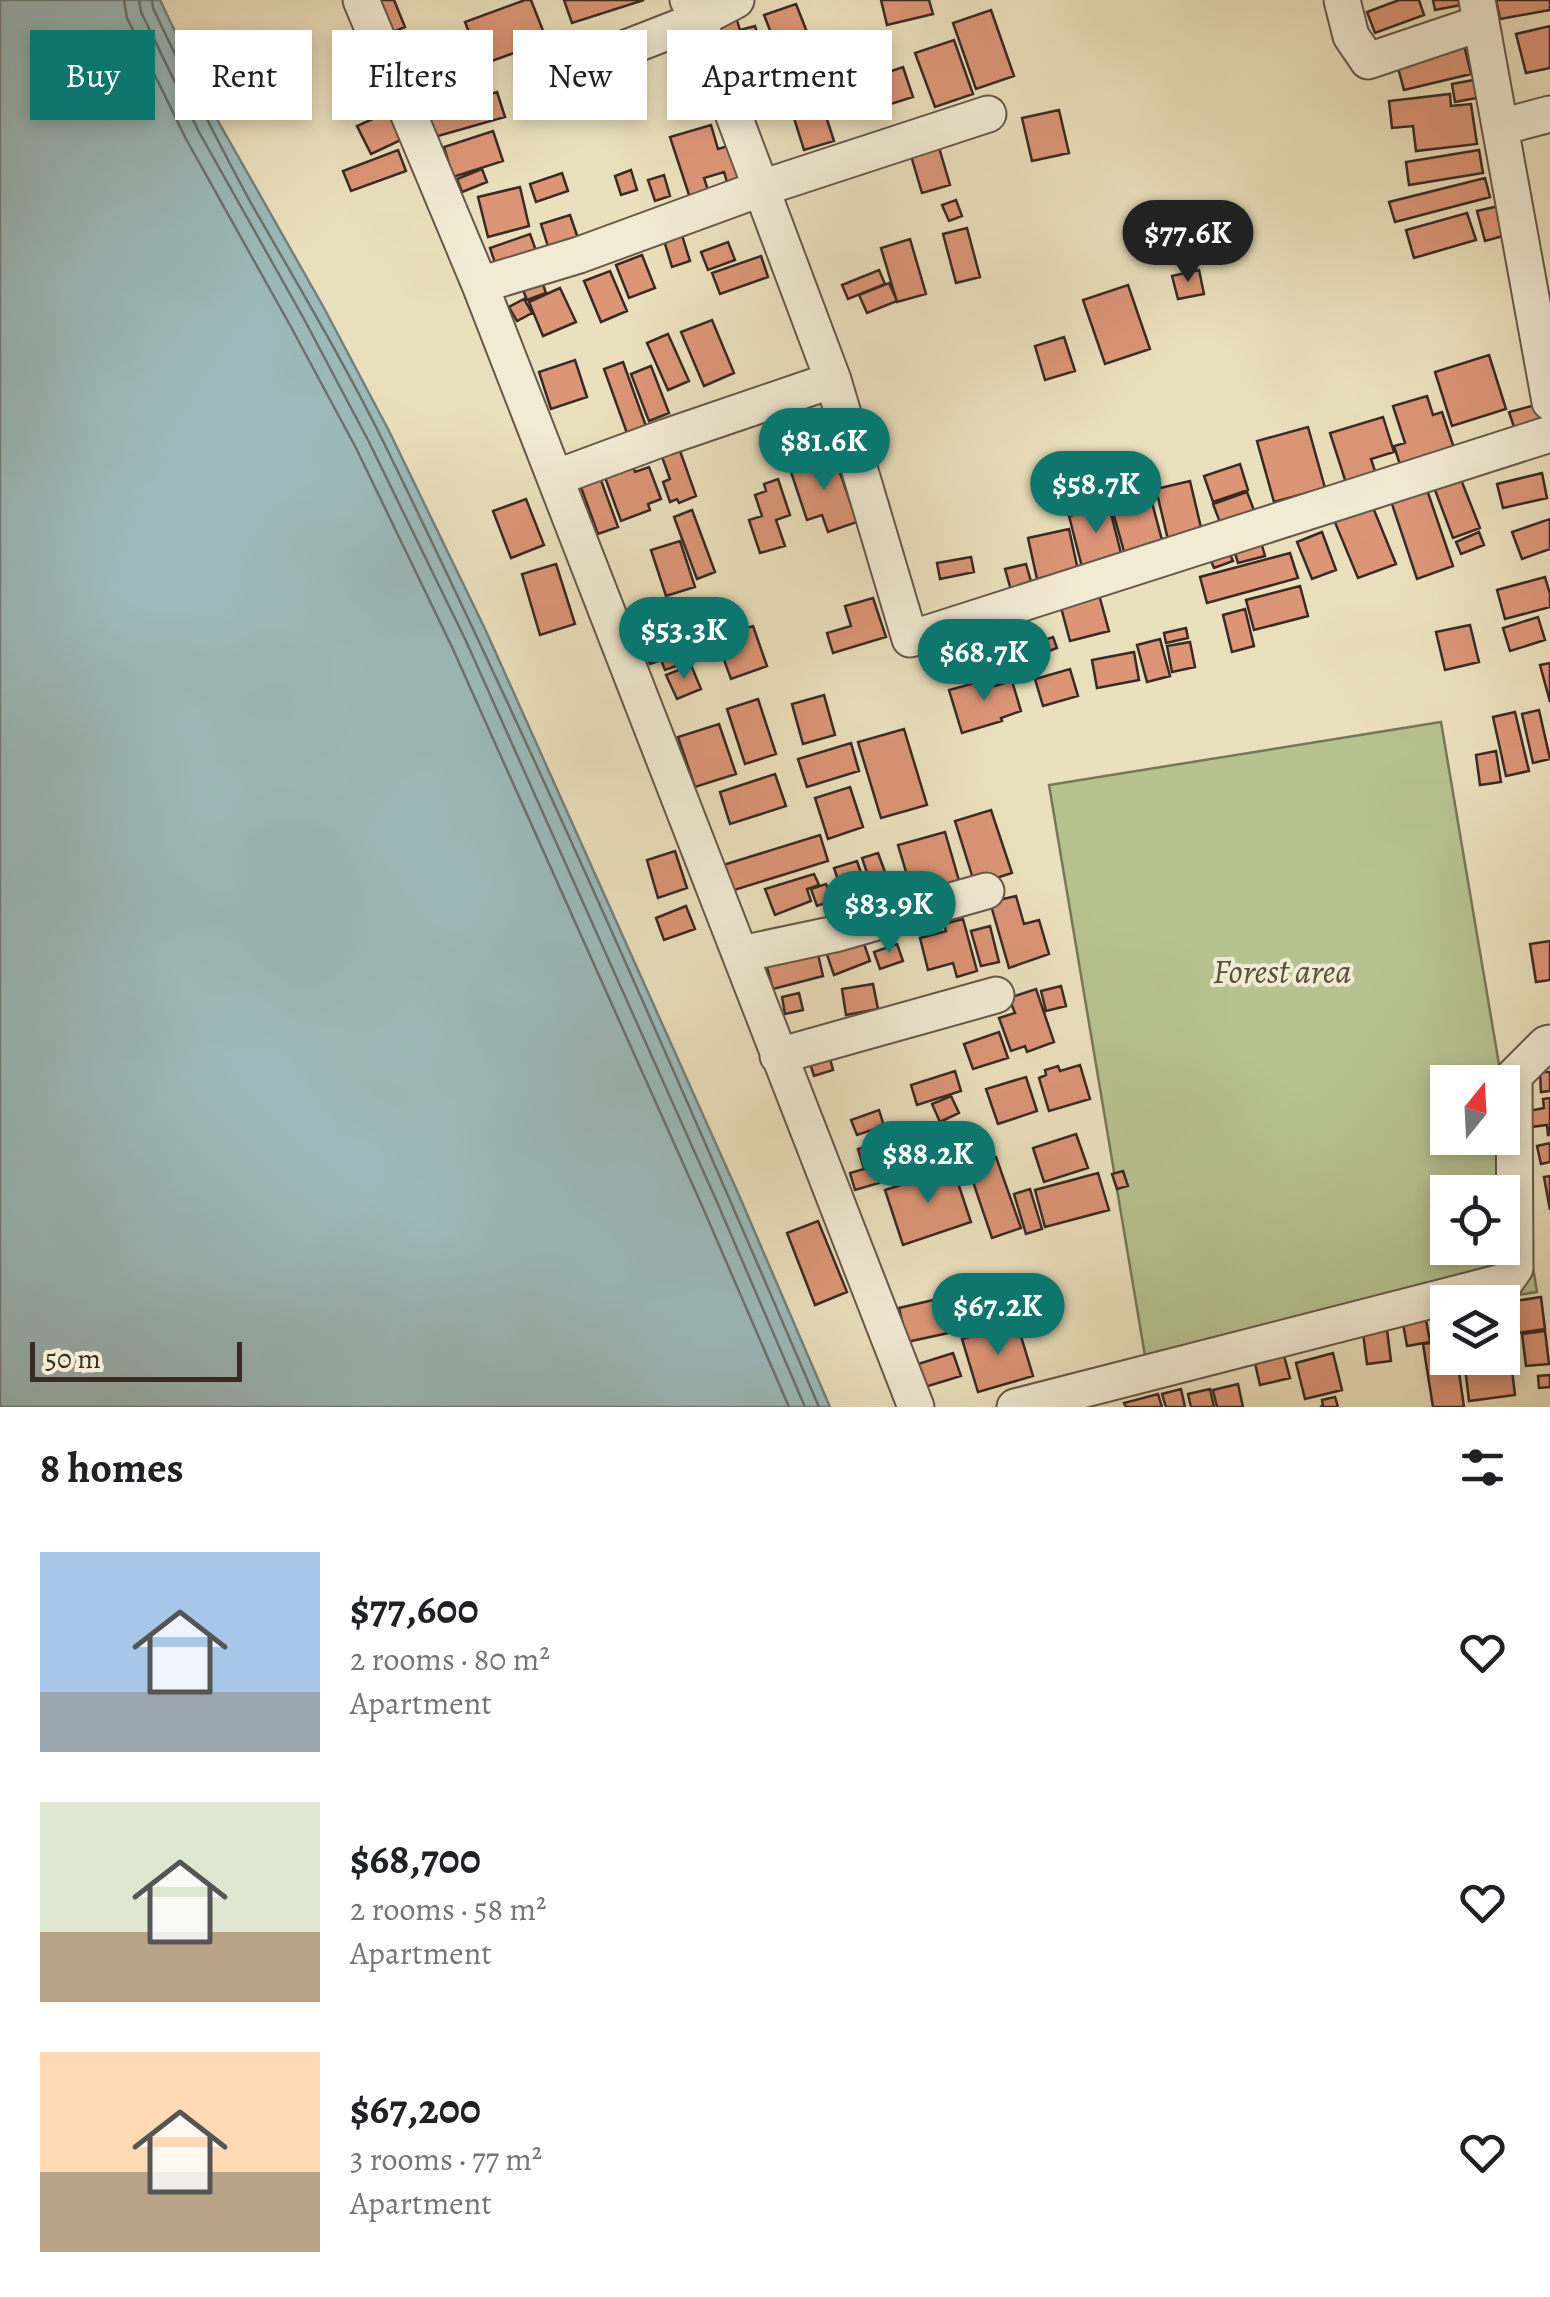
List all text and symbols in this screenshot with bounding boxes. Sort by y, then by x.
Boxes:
chip: Buy [30,30,155,120]
chip: Rent [175,30,312,120]
chip: Filters [332,30,493,120]
chip: New [513,30,647,120]
chip: Apartment [667,30,892,120]
pin: $77.6K [1107,200,1269,285]
text: $77.6K [1144,210,1232,254]
pin: $81.6K [743,408,905,493]
text: $81.6K [781,418,867,462]
pin: $58.7K [1015,451,1177,536]
text: $58.7K [1052,461,1140,505]
pin: $53.3K [603,597,765,682]
text: $53.3K [641,607,727,651]
pin: $68.7K [903,619,1065,704]
text: $68.7K [940,629,1028,673]
pin: $83.9K [808,871,970,956]
text: $83.9K [845,881,933,925]
park label: Forest area [1213,947,1351,995]
north arrow [1430,1065,1520,1155]
map controls [1430,1065,1520,1375]
pin: $88.2K [847,1121,1009,1206]
text: $88.2K [883,1131,973,1175]
button: locate [1430,1175,1520,1265]
pin: $67.2K [917,1273,1079,1358]
text: $67.2K [954,1283,1042,1327]
button: layers [1430,1285,1520,1375]
scale bar [30,1337,242,1382]
text: 50 m [45,1340,101,1378]
text: 8 homes [40,1439,184,1496]
icon: filters [1455,1440,1510,1495]
text: $77,600 [350,1580,479,1637]
icon: home [120,1592,240,1712]
icon: heart [1455,1625,1510,1680]
text: 2 rooms · 80 m² [350,1637,550,1681]
text: Apartment [350,1681,492,1725]
text: $68,700 [350,1830,481,1887]
icon: home [120,1842,240,1962]
icon: heart [1455,1875,1510,1930]
text: 2 rooms · 58 m² [350,1887,547,1931]
text: Apartment [350,1931,492,1975]
text: $67,200 [350,2080,481,2137]
icon: home [120,2092,240,2212]
icon: heart [1455,2125,1510,2180]
text: 3 rooms · 77 m² [350,2137,542,2181]
text: Apartment [350,2181,492,2225]

